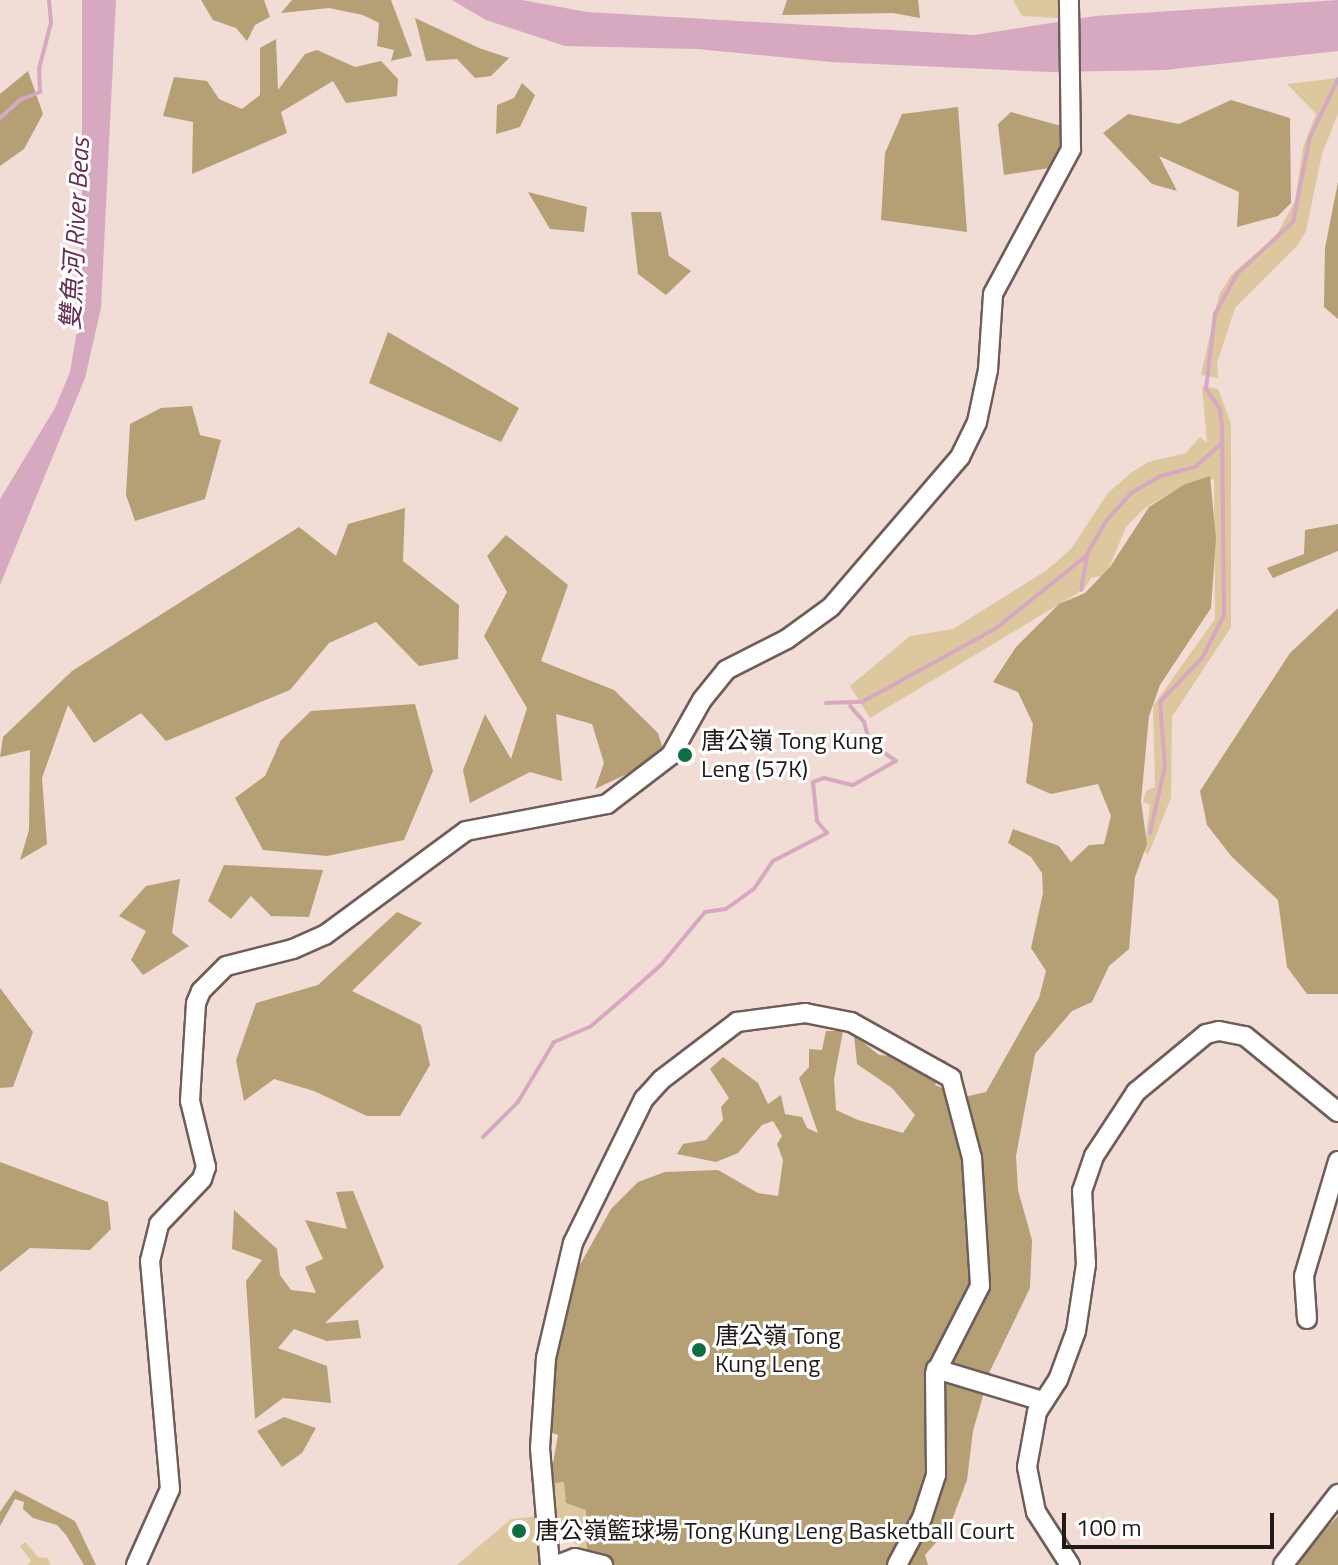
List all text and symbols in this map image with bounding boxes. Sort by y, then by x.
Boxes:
water label: 雙魚河 River Beas [54,137,96,331]
place label: 唐公嶺 Tong Kung Leng (57K) [701,727,883,783]
marker: 唐公嶺 Tong Kung Leng (57K) [676,746,694,764]
place label: 唐公嶺 Tong Kung Leng [715,1322,841,1378]
marker: 唐公嶺 Tong Kung Leng [690,1341,708,1359]
scale bar [1066,1497,1278,1547]
text: 100 m [1076,1509,1142,1545]
place label: 唐公嶺籃球場 Tong Kung Leng Basketball Court [535,1517,1014,1545]
marker: 唐公嶺籃球場 Tong Kung Leng Basketball Court [510,1522,528,1540]

